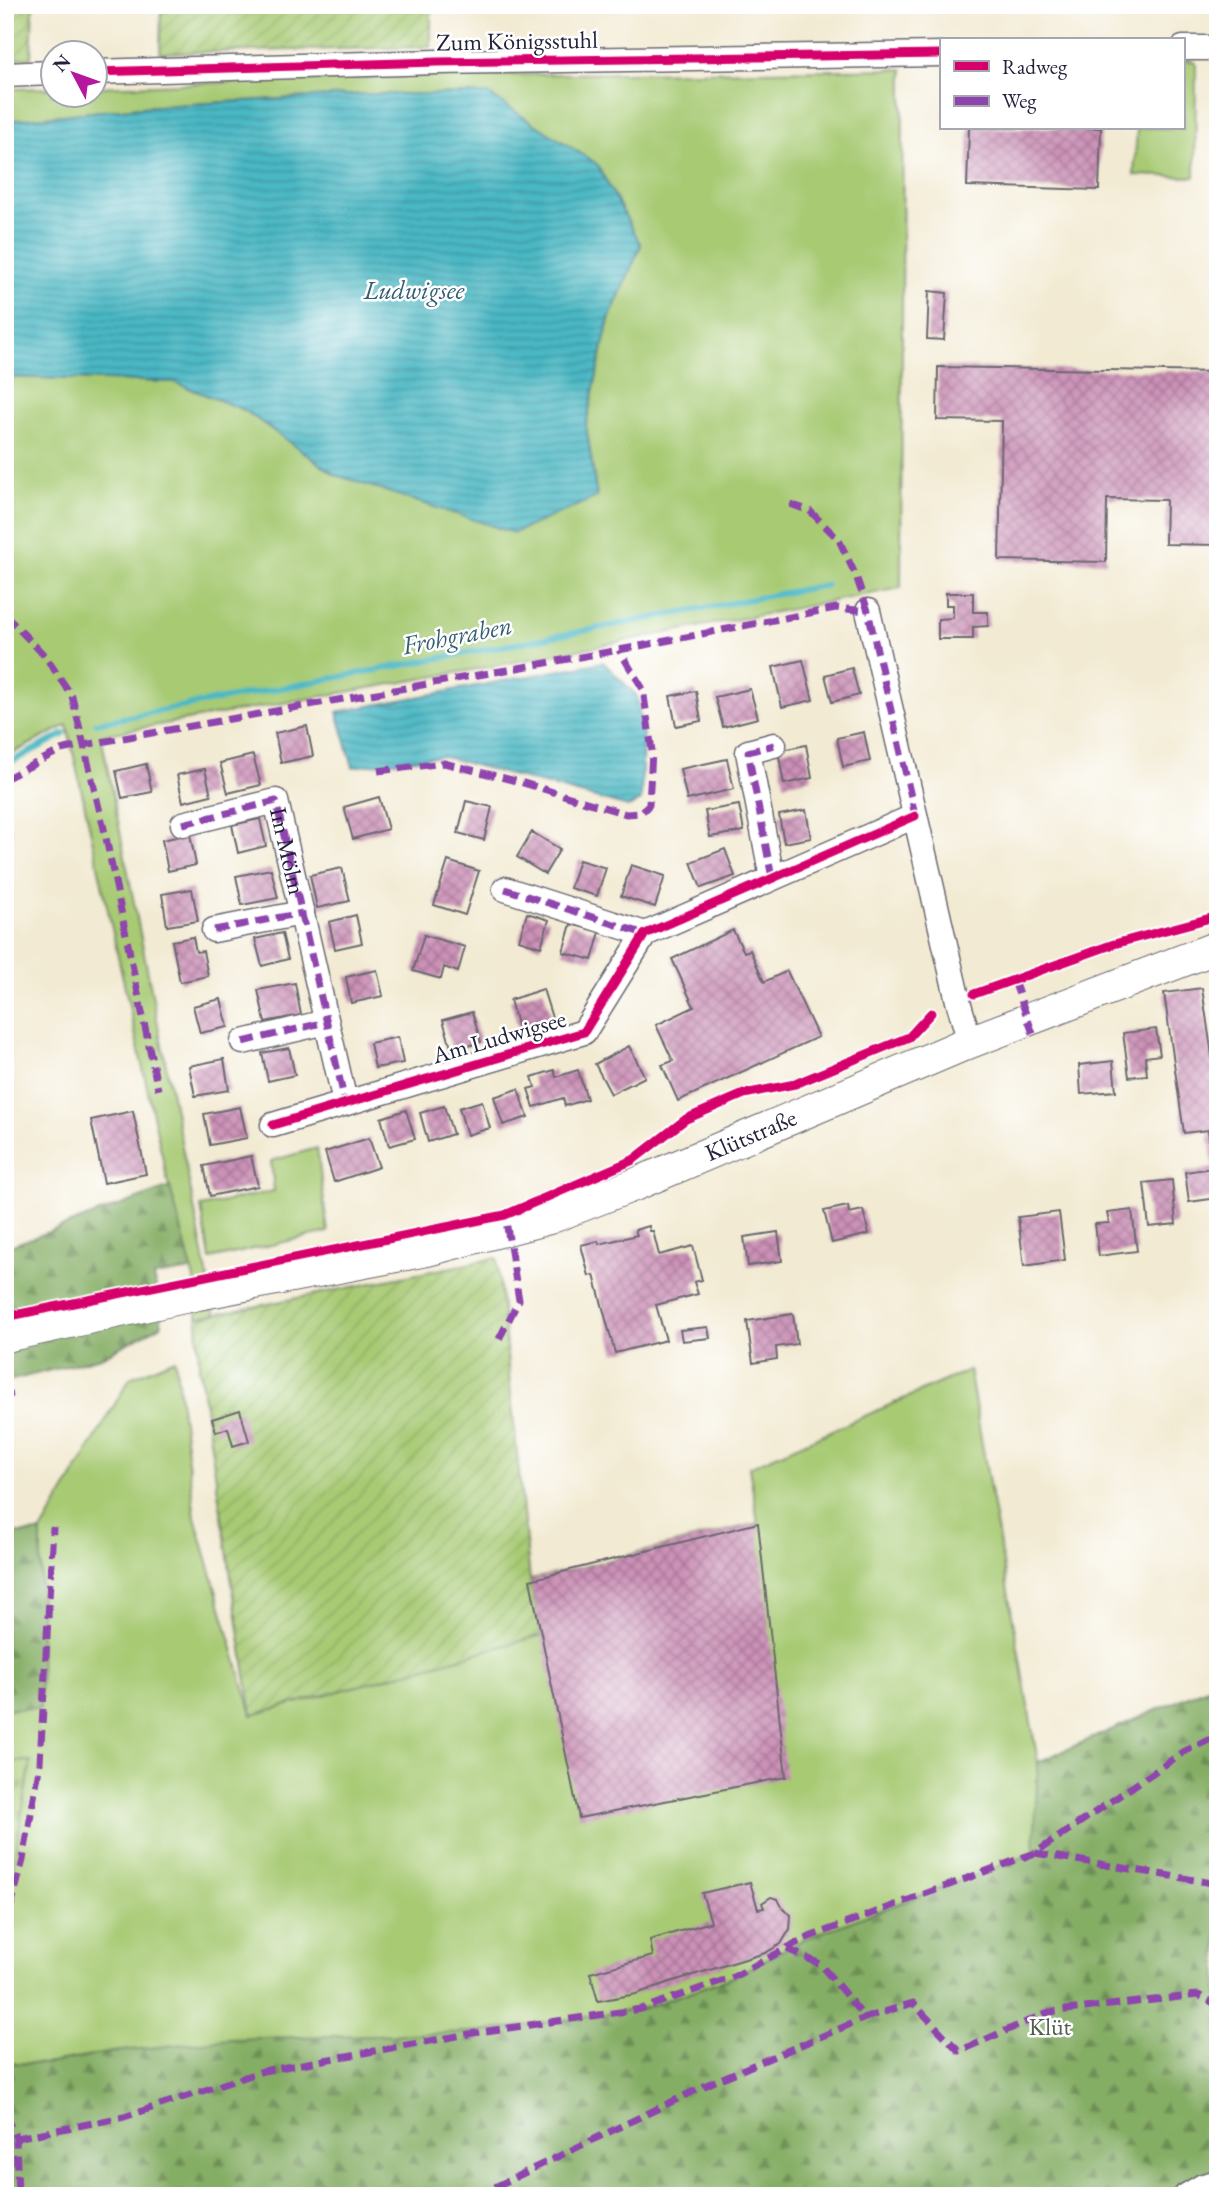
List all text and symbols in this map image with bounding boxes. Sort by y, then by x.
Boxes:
street label: Zum Königsstuhl [436,24,598,57]
north arrow [38,38,108,108]
legend [940,38,1184,130]
text: N [47,49,76,77]
text: Radweg [1002,53,1068,80]
text: Weg [1002,87,1037,114]
water label: Ludwigsee [363,273,466,307]
water label: Frohgraben [398,608,515,662]
street label: Im Mölm [263,804,313,898]
street label: Am Ludwigsee [427,1003,569,1071]
street label: Klütstraße [700,1102,801,1168]
park label: Klüt [1029,2011,1072,2042]

